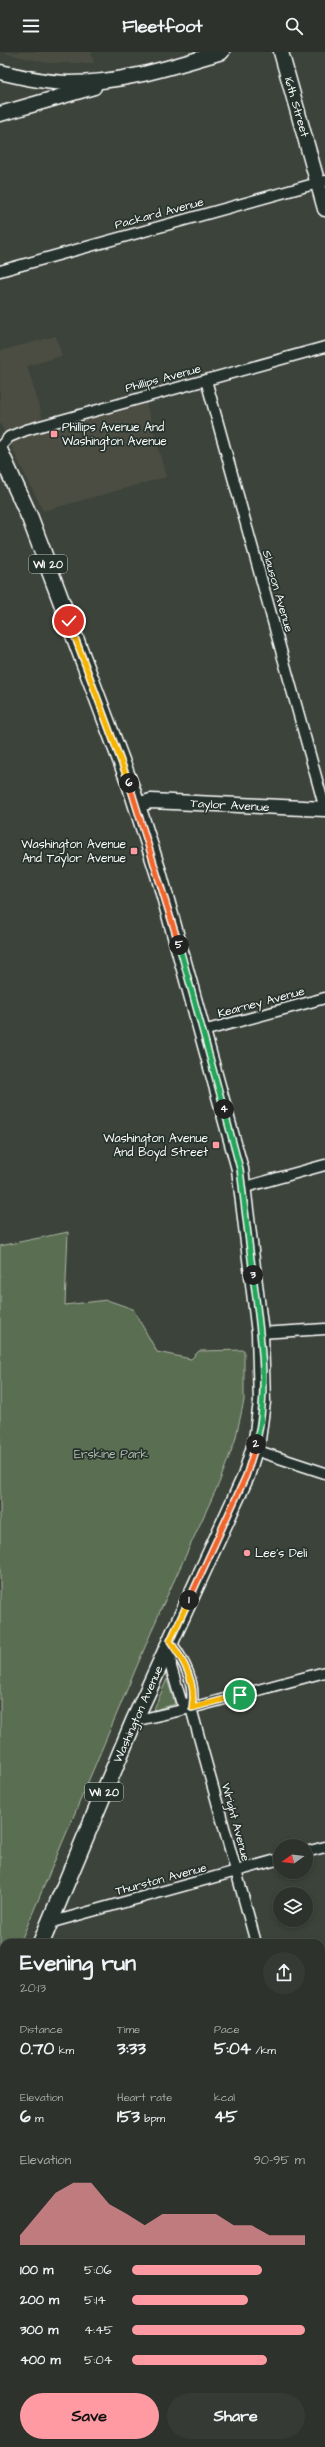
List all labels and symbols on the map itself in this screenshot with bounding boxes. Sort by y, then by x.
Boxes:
street label: 16th Street [280,75,313,139]
street label: Packard Avenue [113,193,206,234]
street label: Phillips Avenue [123,360,203,397]
place label: Phillips Avenue And Washington Avenue [62,419,167,451]
marker: Phillips Avenue And Washington Avenue [49,429,59,439]
street label: Slauson Avenue [258,548,297,635]
road number: WI 20 [29,555,67,573]
pin [52,604,86,638]
pin: 6 [119,773,139,793]
street label: Taylor Avenue [190,795,270,817]
place label: Washington Avenue And Taylor Avenue [21,836,126,868]
marker: Washington Avenue And Taylor Avenue [129,846,139,856]
pin: 5 [169,935,189,955]
street label: Kearney Avenue [216,983,307,1023]
pin: 4 [214,1099,234,1119]
place label: Washington Avenue And Boyd Street [103,1130,208,1162]
marker: Washington Avenue And Boyd Street [211,1140,221,1150]
pin: 3 [243,1265,263,1285]
pin: 2 [246,1434,266,1454]
park label: Erskine Park [74,1446,149,1463]
place label: Lee's Deli [255,1545,307,1562]
marker: Lee's Deli [242,1548,252,1558]
pin: 1 [179,1590,199,1610]
street label: Washington Avenue [109,1662,169,1766]
pin [223,1678,257,1712]
street label: Wright Avenue [216,1781,254,1864]
road number: WI 20 [85,1783,123,1801]
north arrow [273,1839,313,1879]
street label: Thurston Avenue [114,1859,209,1900]

